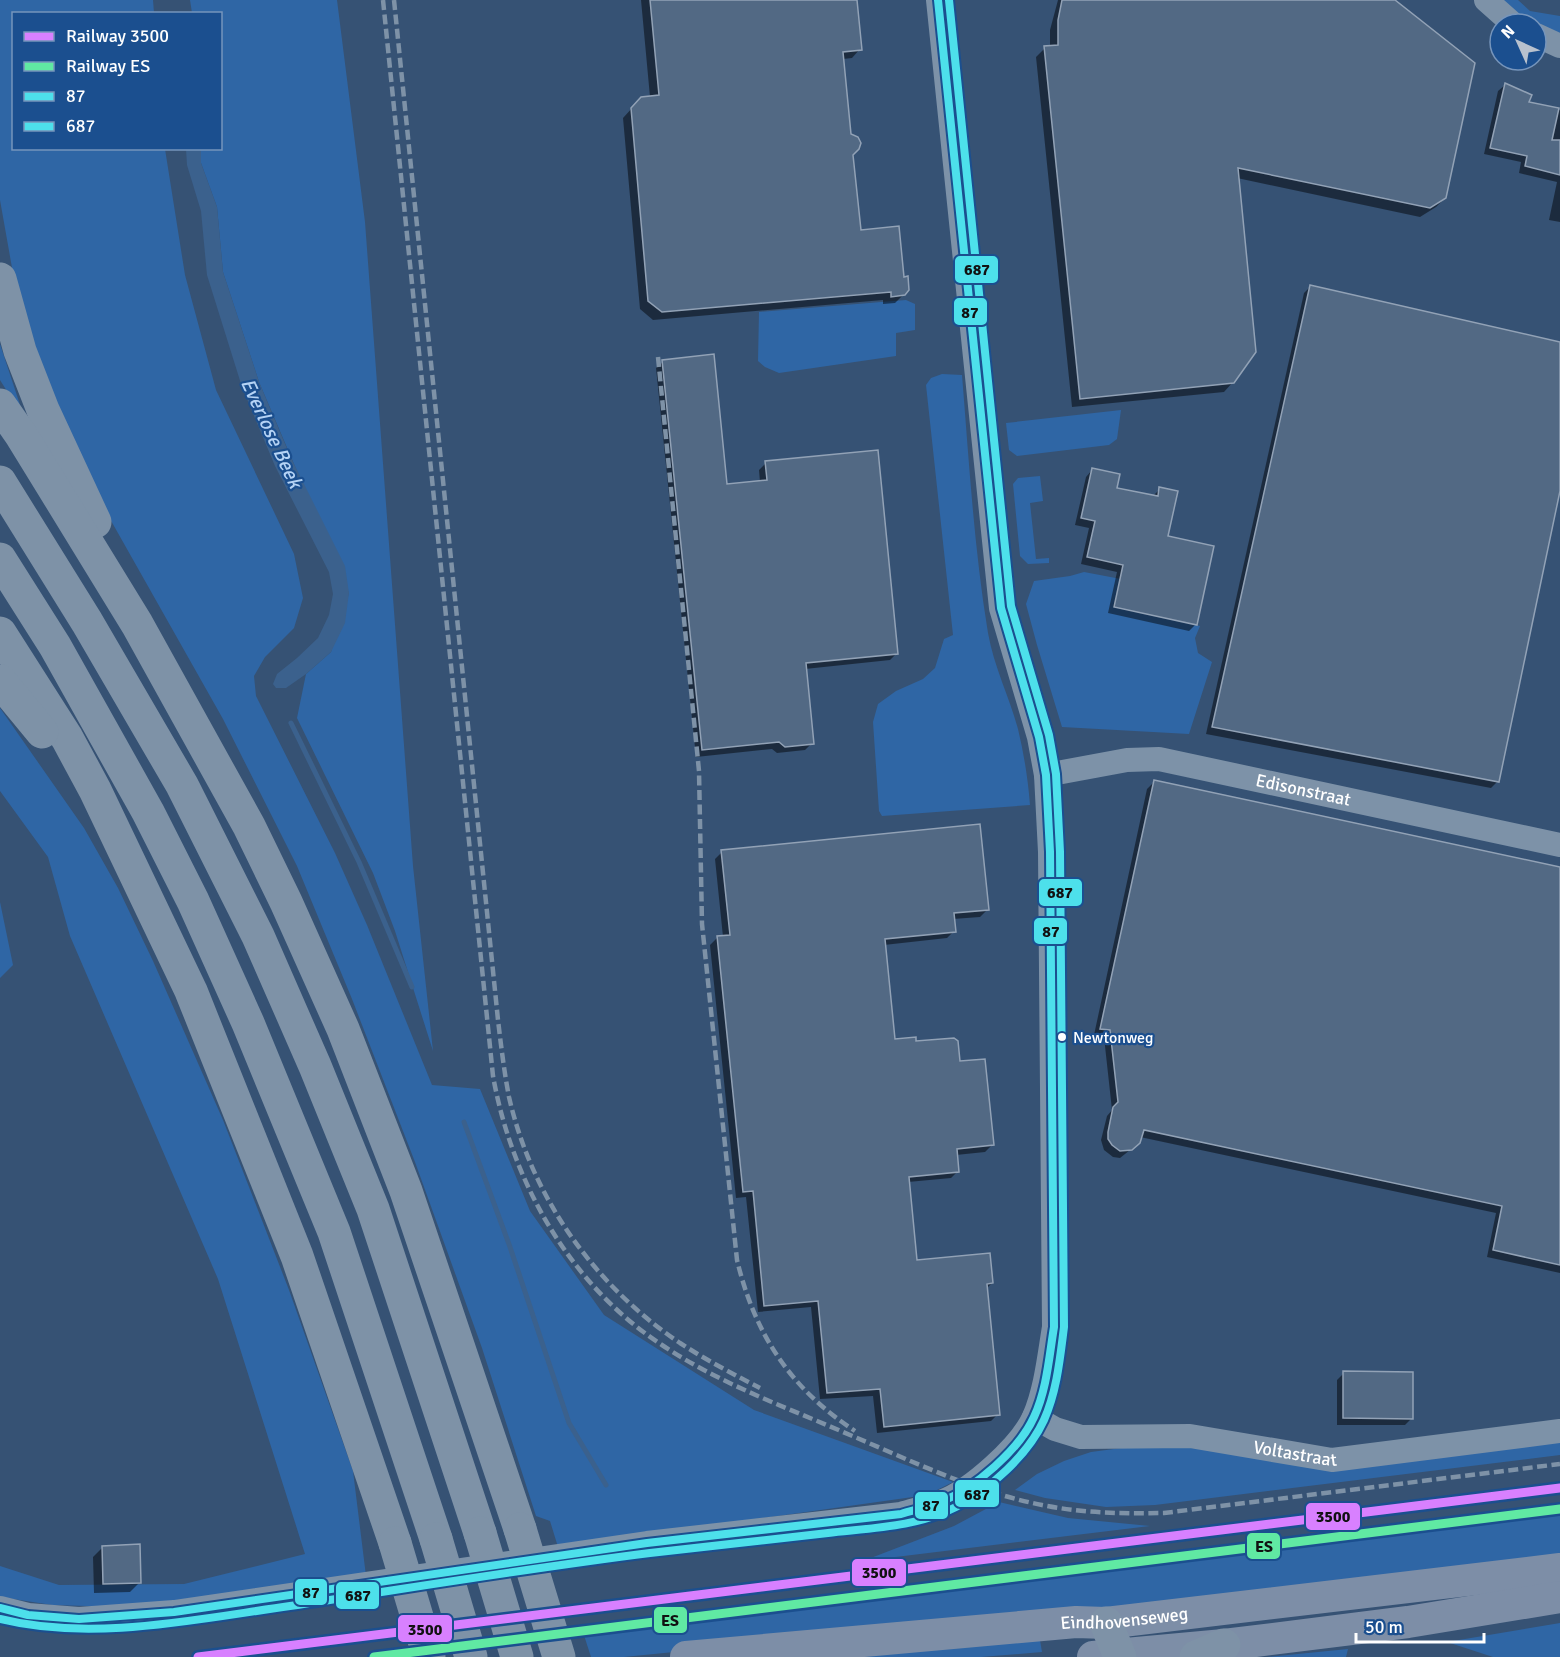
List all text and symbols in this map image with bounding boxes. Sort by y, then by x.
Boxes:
legend [12,12,222,150]
north arrow [1488,12,1548,72]
text: N [1497,21,1519,43]
text: Railway 3500 [66,25,169,47]
text: Railway ES [66,55,150,77]
text: 87 [66,85,85,107]
text: 687 [66,115,95,137]
line badge: 687 [954,255,999,284]
text: 687 [964,260,990,280]
line badge: 87 [953,297,988,326]
text: 87 [961,303,979,323]
water label: Everlose Beek [235,374,309,494]
street label: Edisonstraat [1254,769,1353,811]
line badge: 687 [1038,878,1083,907]
text: 687 [1047,883,1073,903]
line badge: 87 [1033,917,1068,945]
text: 87 [1042,922,1060,942]
place label: Newtonweg [1073,1028,1154,1048]
marker: Newtonweg [1056,1031,1068,1043]
street label: Voltastraat [1252,1436,1338,1471]
line badge: 687 [954,1479,1000,1508]
text: 687 [964,1485,990,1505]
line badge: 87 [914,1491,949,1520]
text: 87 [922,1496,940,1516]
line badge: 3500 [1305,1502,1361,1531]
text: 3500 [1316,1507,1351,1527]
line badge: ES [1246,1532,1281,1560]
text: ES [1255,1537,1273,1557]
line badge: 3500 [851,1558,907,1587]
text: 3500 [862,1563,897,1583]
line badge: 87 [294,1578,328,1606]
line badge: 687 [335,1581,380,1610]
text: 87 [302,1583,320,1603]
text: 687 [345,1586,371,1606]
street label: Eindhovenseweg [1059,1602,1189,1634]
line badge: ES [653,1606,688,1634]
scale bar [1356,1606,1484,1644]
text: ES [661,1611,679,1631]
line badge: 3500 [397,1614,453,1643]
text: 50 m [1365,1616,1403,1638]
text: 3500 [408,1620,443,1640]

